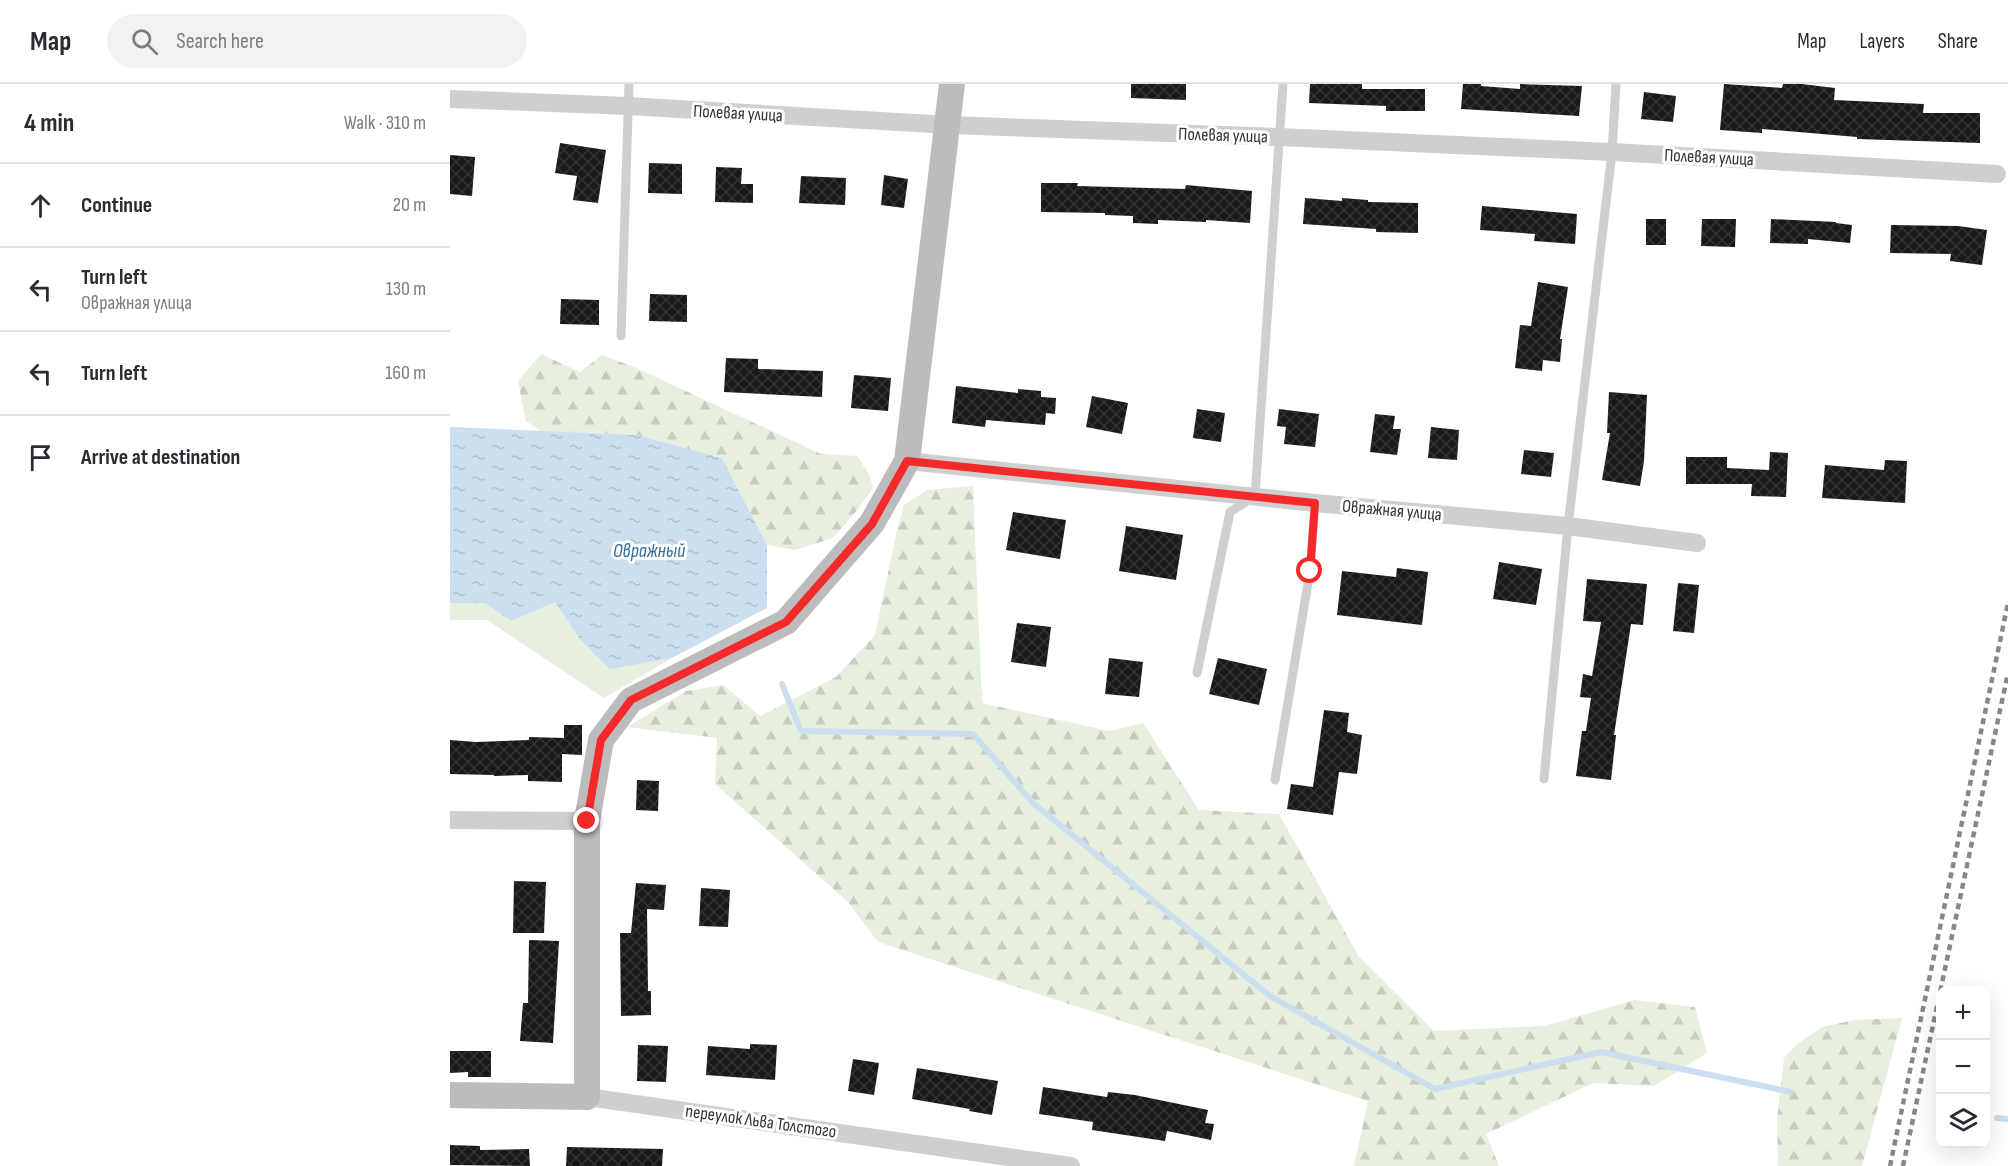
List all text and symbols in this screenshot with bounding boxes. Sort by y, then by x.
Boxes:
search box [107,14,527,68]
text: Map [30,25,71,58]
icon: search [128,25,161,58]
text: Search here [176,28,264,55]
text: Map [1797,29,1826,54]
text: Layers [1859,29,1905,54]
text: Share [1938,29,1978,54]
street label: Полевая улица [693,101,783,126]
text: 4 min [24,108,74,139]
text: Walk · 310 m [344,111,426,135]
street label: Полевая улица [1178,123,1268,148]
street label: Полевая улица [1664,145,1754,170]
icon: ahead [24,189,57,222]
text: Continue [81,192,152,219]
text: 20 m [393,193,426,217]
text: Turn left [81,264,147,291]
icon: left [24,273,57,306]
text: 130 m [386,277,426,301]
text: Овражная улица [81,291,192,315]
icon: left [24,357,57,390]
text: Turn left [81,360,147,387]
text: 160 m [385,361,426,385]
icon: arrive [24,441,57,474]
text: Arrive at destination [81,444,240,471]
street label: Овражная улица [1341,496,1443,525]
water label: Овражный [613,539,686,563]
route start [1296,557,1322,583]
route end [573,807,599,833]
map controls [1936,986,1990,1148]
button: + [1936,986,1990,1040]
button: − [1936,1040,1990,1094]
button: layers [1936,1094,1990,1148]
street label: переулок Льва Толстого [684,1101,838,1142]

